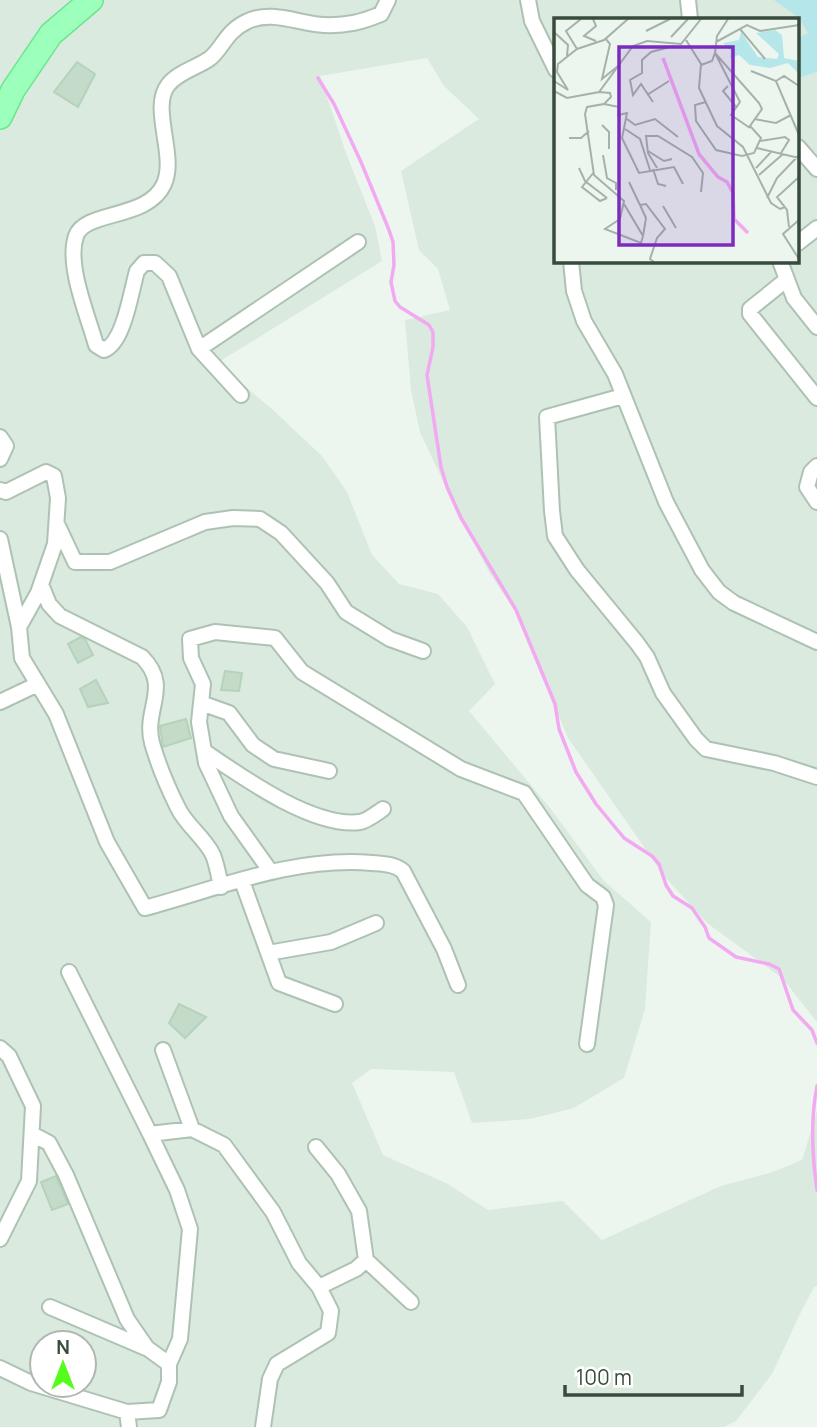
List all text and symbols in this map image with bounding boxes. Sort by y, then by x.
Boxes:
inset map [554,18,800,262]
north arrow [28,1329,98,1399]
text: N [56,1334,70,1360]
scale bar [565,1354,742,1398]
text: 100 m [576,1363,632,1391]

